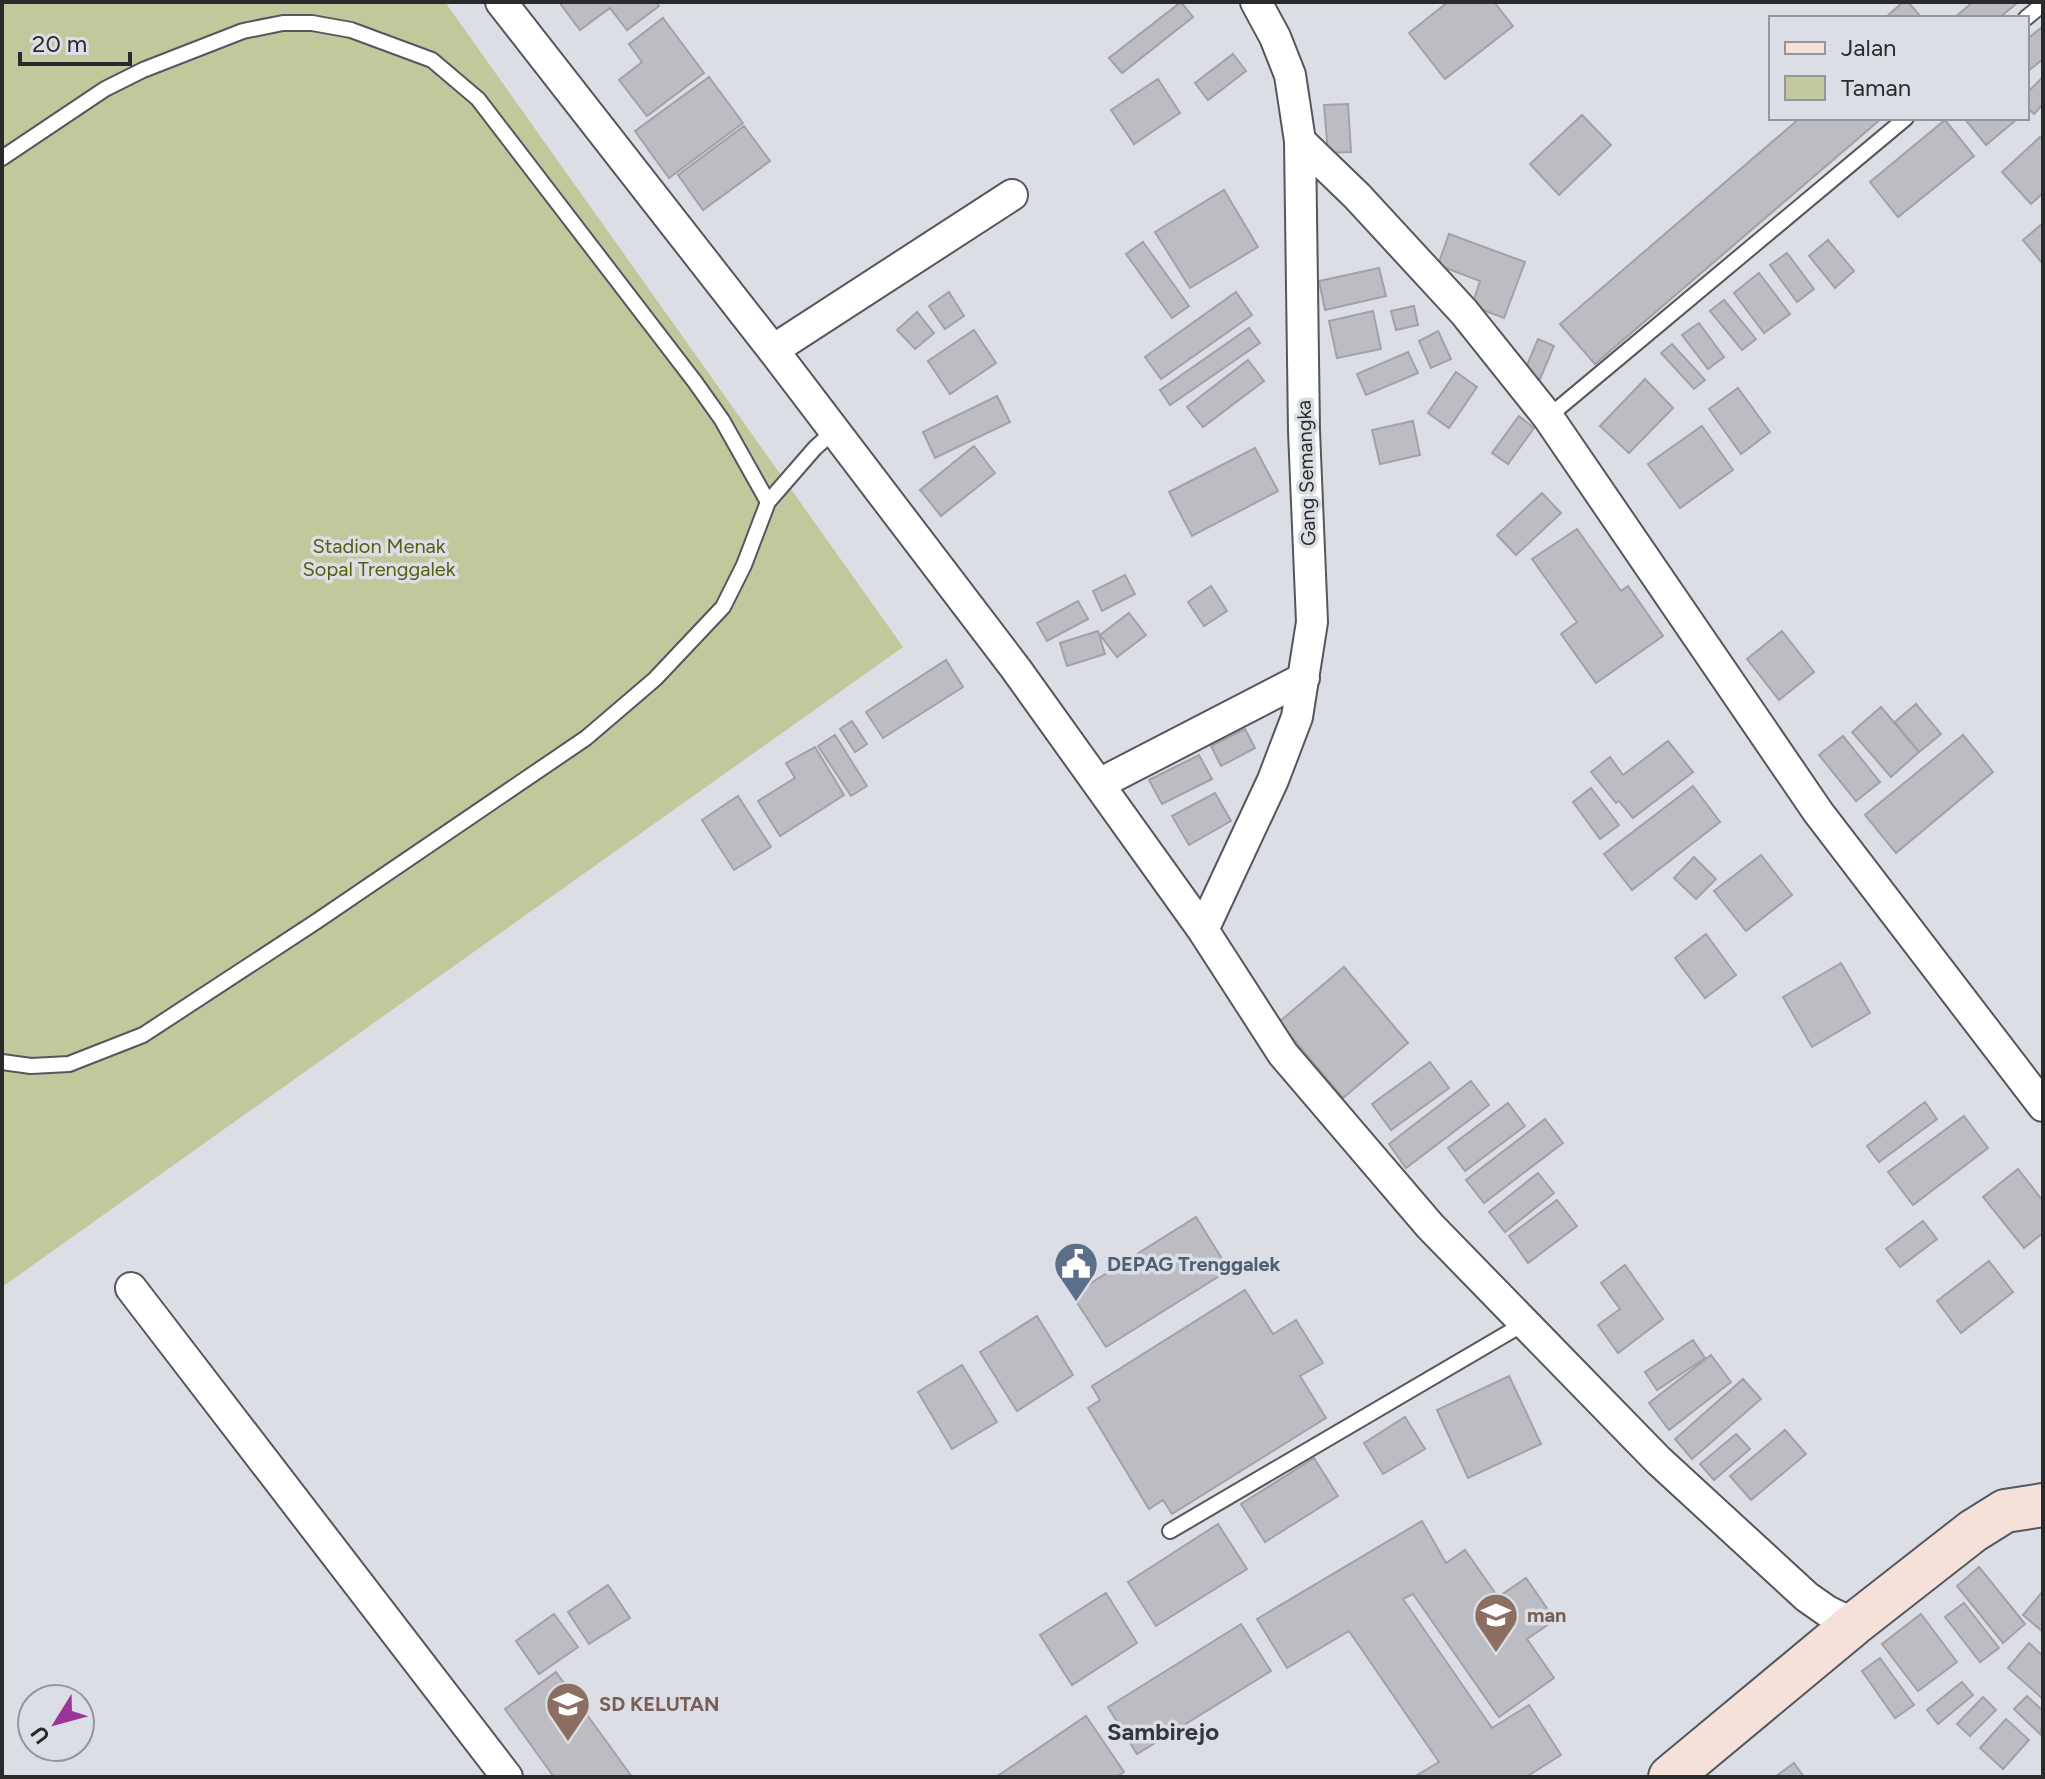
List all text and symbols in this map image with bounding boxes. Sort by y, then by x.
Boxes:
scale bar [20,16,130,66]
legend [1769,16,2029,120]
text: 20 m [32,29,87,58]
text: Jalan [1841,33,1897,62]
text: Taman [1841,73,1911,102]
street label: Gang Semangka [1291,400,1321,546]
park label: Stadion Menak Sopal Trenggalek [303,534,456,581]
public building icon: DEPAG Trenggalek [1052,1240,1100,1303]
place label: DEPAG Trenggalek [1107,1252,1281,1276]
school or university icon: man [1472,1591,1520,1654]
place label: man [1527,1603,1566,1627]
school or university icon: SD KELUTAN [544,1680,592,1743]
north arrow [16,1683,96,1763]
place label: SD KELUTAN [599,1692,720,1716]
district label: Sambirejo [1107,1717,1219,1746]
text: U [25,1720,56,1749]

